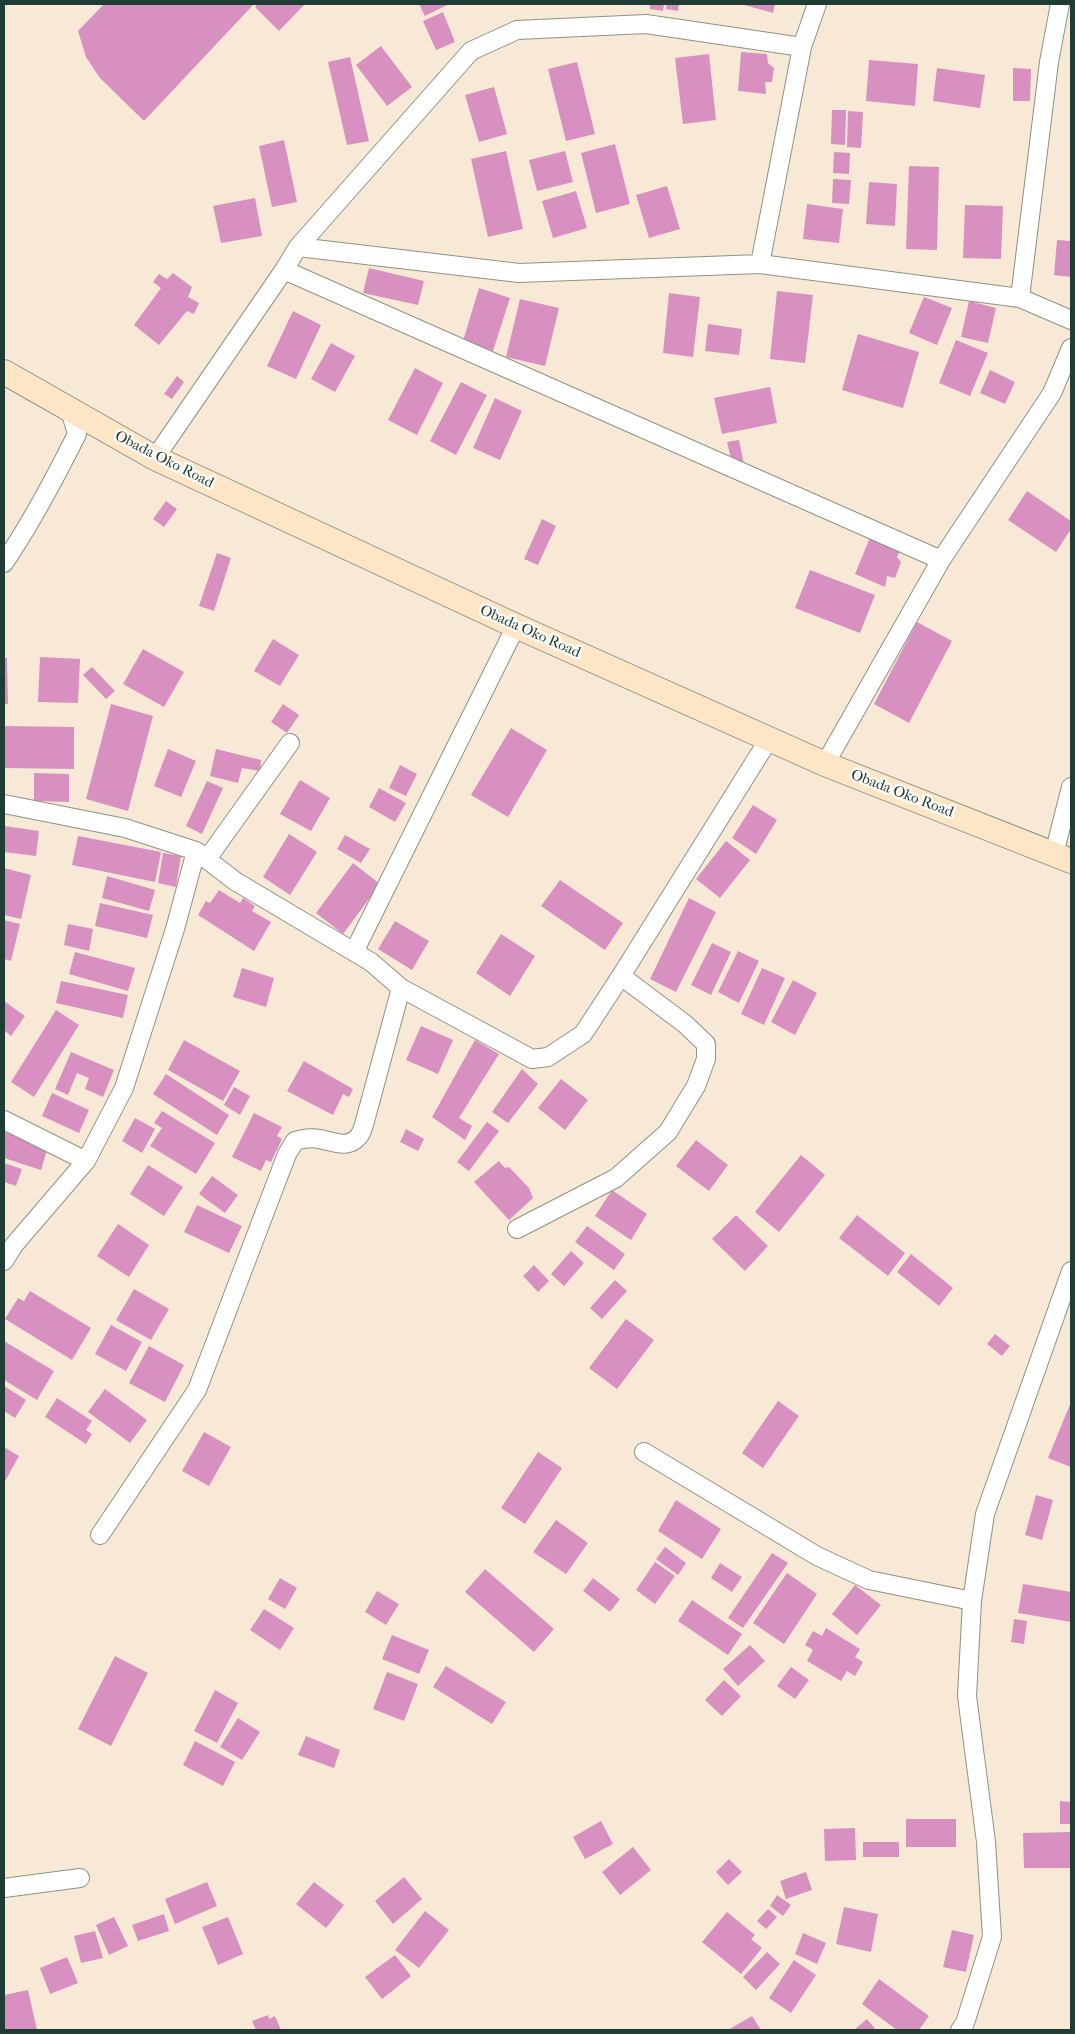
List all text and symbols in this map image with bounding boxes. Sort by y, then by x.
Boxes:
street label: Obada Oko Road [112,427,216,493]
street label: Obada Oko Road [477,602,583,662]
street label: Obada Oko Road [848,766,956,822]

